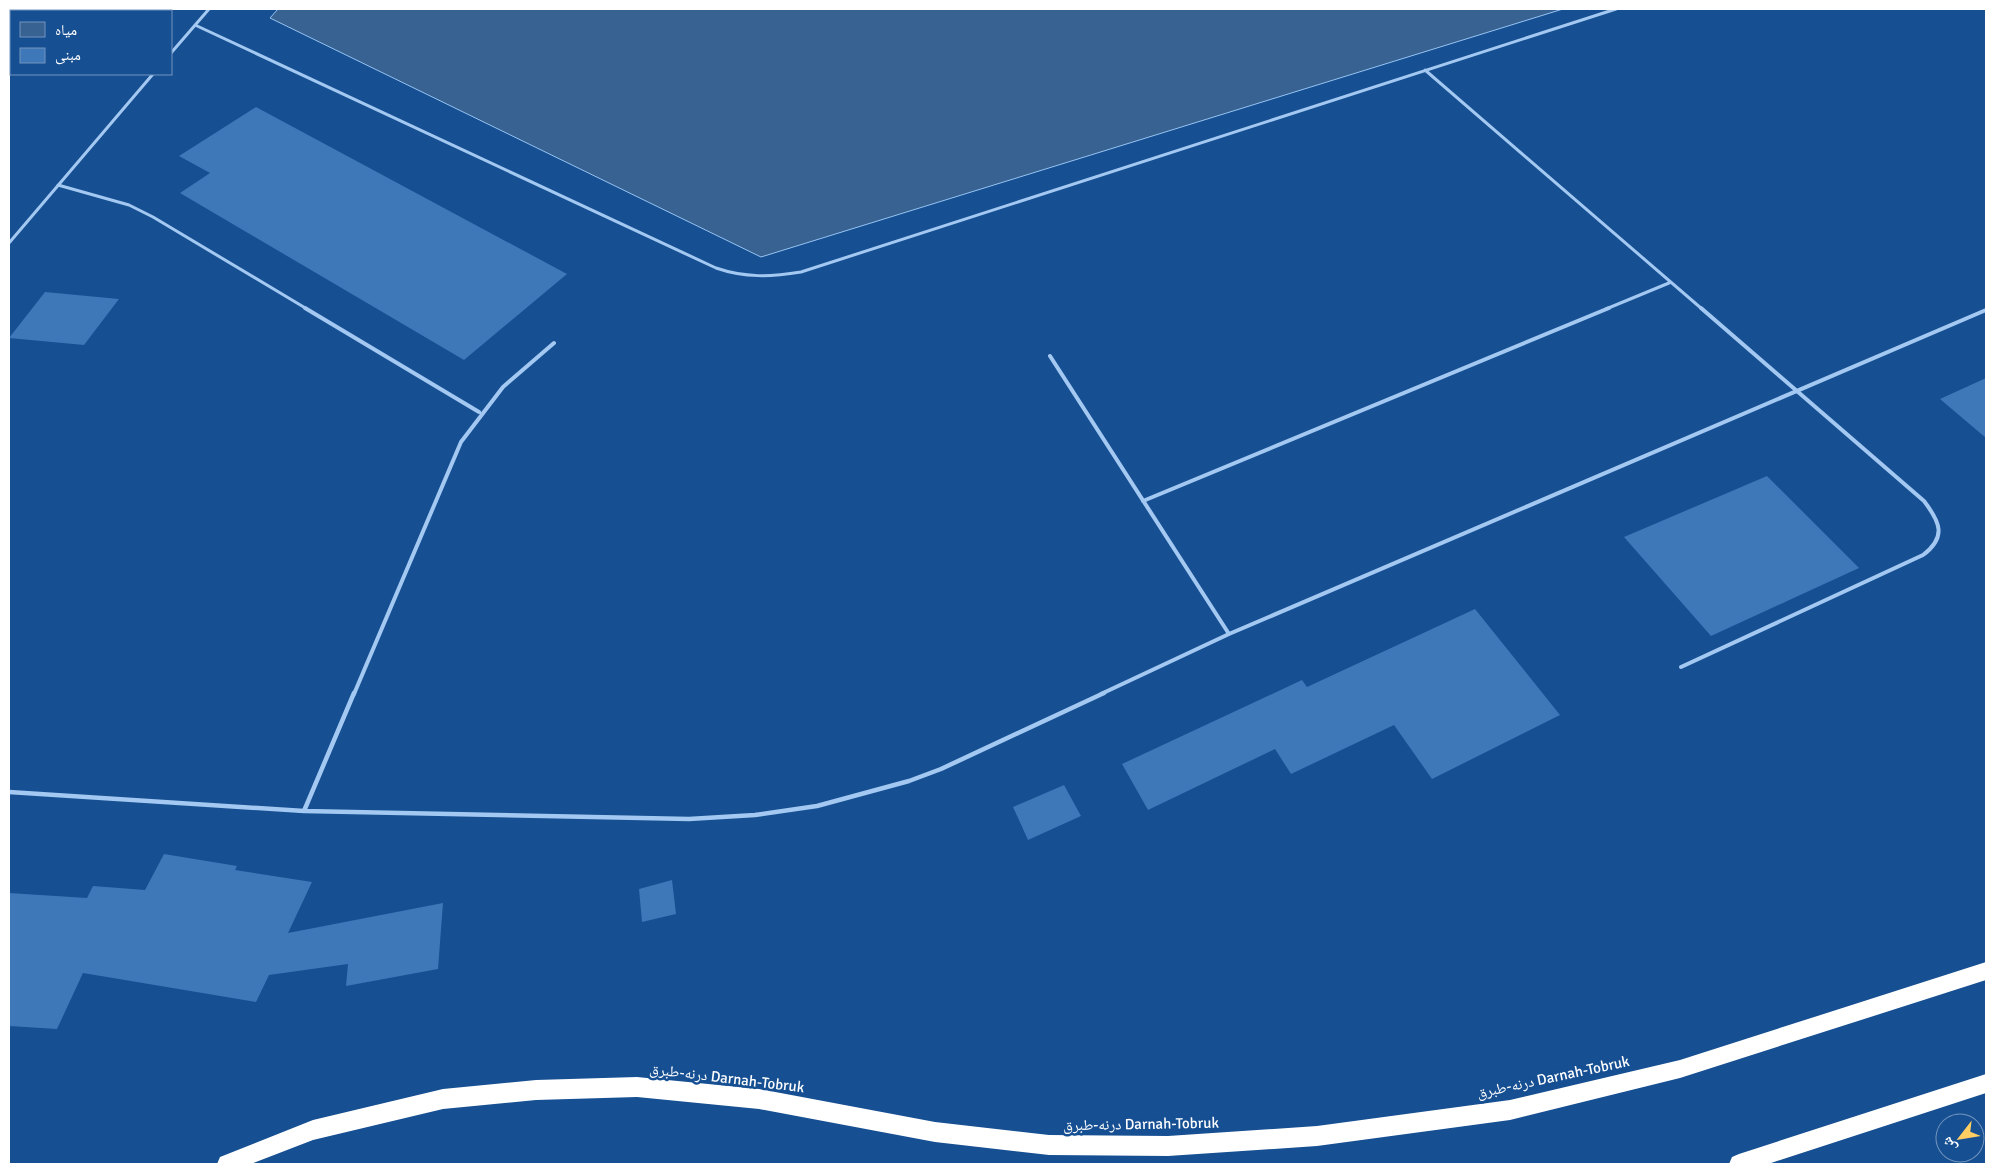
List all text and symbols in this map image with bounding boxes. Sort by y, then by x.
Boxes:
legend [10,10,172,75]
text: مياه [55,21,77,39]
text: مبنى [55,46,81,65]
street label: درنه-طبرق Darnah-Tobruk [1475,1052,1632,1103]
street label: درنه-طبرق Darnah-Tobruk [649,1060,806,1097]
north arrow [1935,1113,1985,1163]
street label: درنه-طبرق Darnah-Tobruk [1063,1114,1219,1135]
text: ش [1938,1134,1960,1155]

